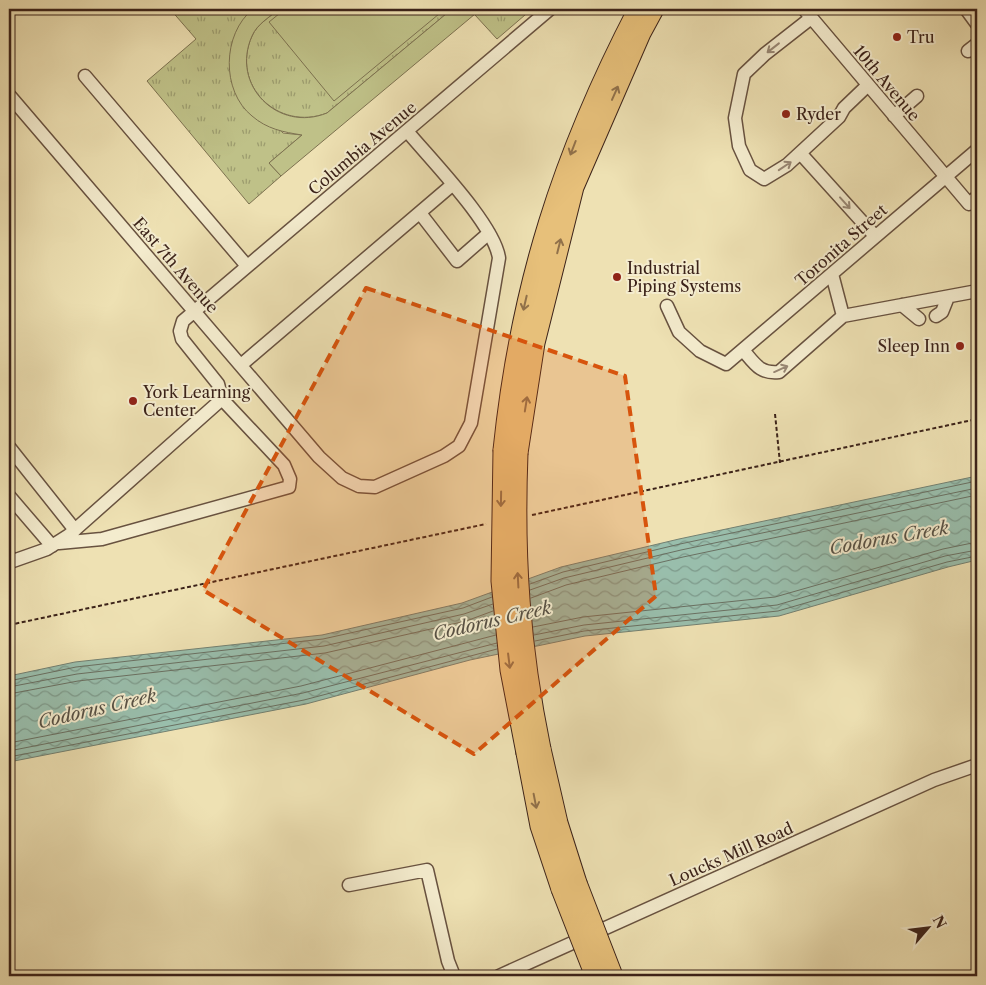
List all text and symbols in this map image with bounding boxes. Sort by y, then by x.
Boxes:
place label: Tru [907,27,935,47]
marker: Tru [891,31,903,43]
street label: 10th Avenue [849,41,925,125]
one-way arrow [767,42,780,53]
one-way arrow [611,86,620,101]
street label: Columbia Avenue [304,97,420,199]
place label: Ryder [796,104,841,124]
marker: Ryder [780,108,792,120]
one-way arrow [568,140,577,155]
one-way arrow [778,161,792,171]
one-way arrow [839,196,851,209]
street label: Toronita Street [791,200,891,290]
street label: East 7th Avenue [129,213,223,317]
one-way arrow [555,238,565,254]
place label: Industrial Piping Systems [627,258,741,296]
marker: Industrial Piping Systems [611,271,623,283]
one-way arrow [520,295,530,311]
place label: Sleep Inn [878,336,950,356]
marker: Sleep Inn [954,340,966,352]
one-way arrow [773,363,788,373]
place label: York Learning Center [142,382,251,420]
marker: York Learning Center [127,395,139,407]
one-way arrow [521,397,531,413]
one-way arrow [496,490,506,507]
water label: Codorus Creek [828,517,951,559]
one-way arrow [513,572,522,588]
water label: Codorus Creek [431,597,554,645]
one-way arrow [504,653,514,669]
water label: Codorus Creek [36,685,159,733]
one-way arrow [531,793,541,809]
street label: Loucks Mill Road [666,818,796,890]
north arrow [904,902,954,952]
text: N [929,912,950,931]

